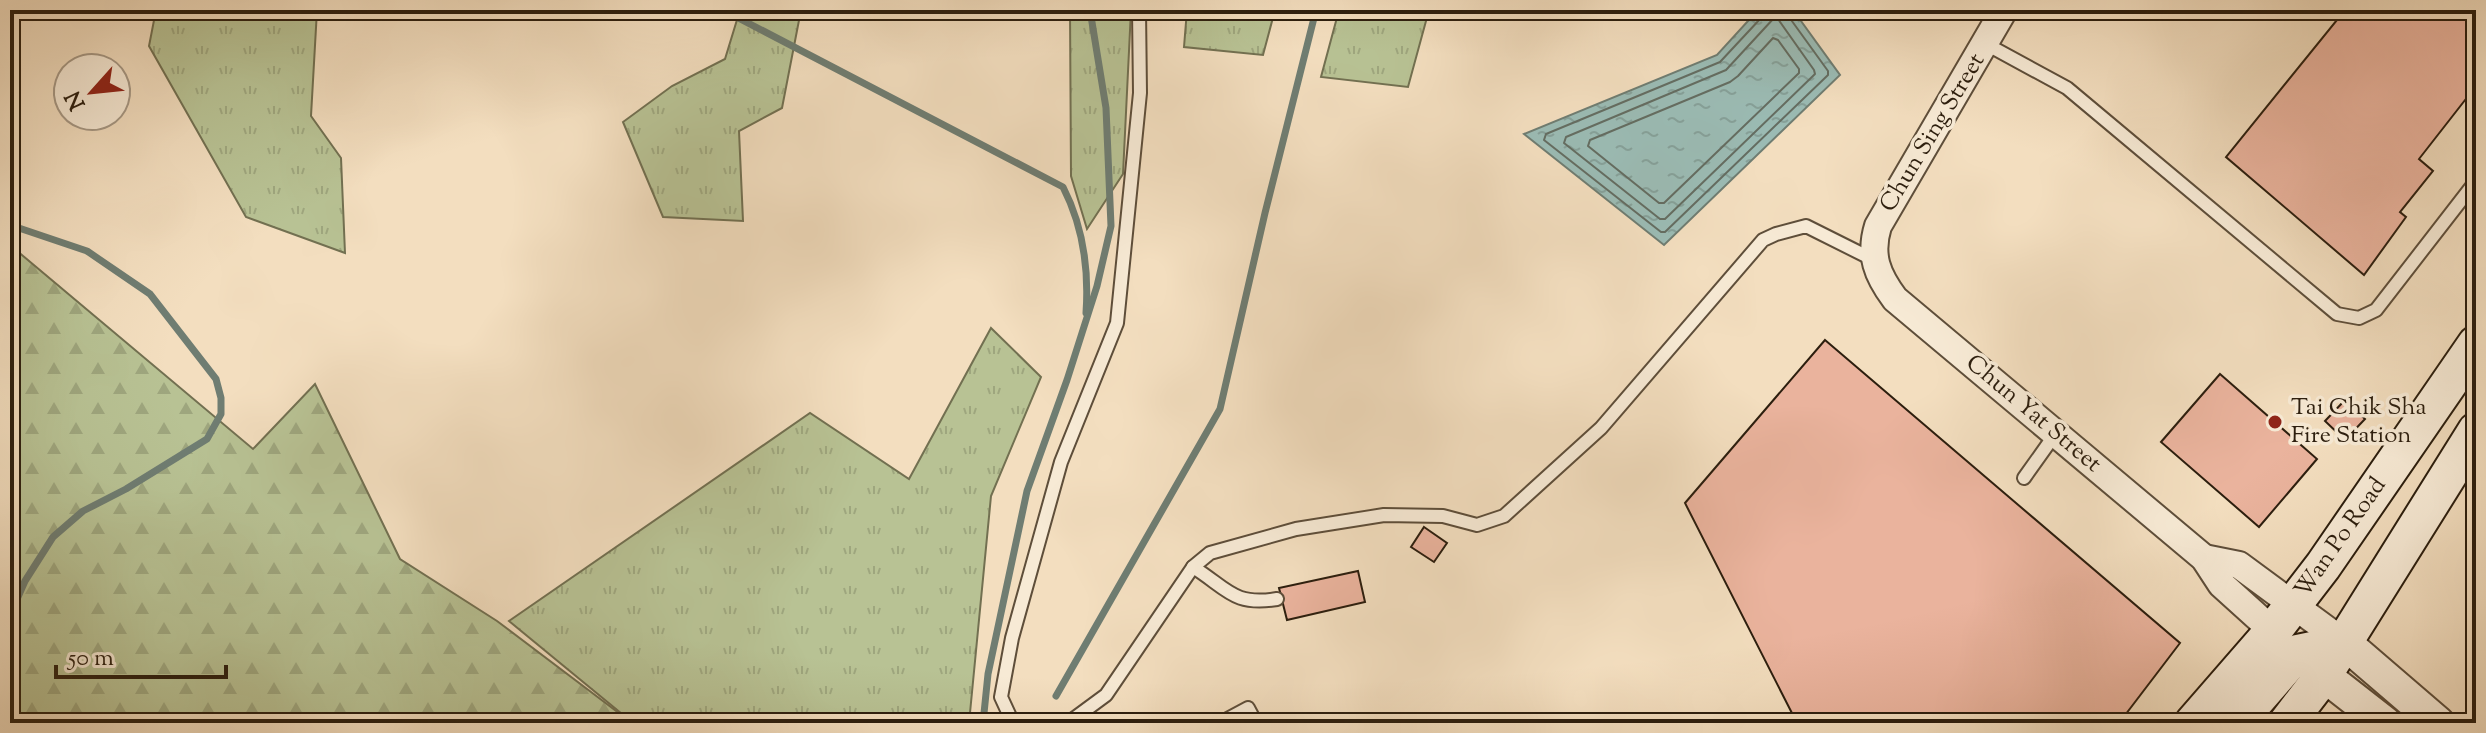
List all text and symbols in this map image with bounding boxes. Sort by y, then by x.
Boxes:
street label: Chun Sing Street [1872,47,1994,219]
north arrow [52,52,132,132]
text: N [58,84,95,115]
street label: Chun Yat Street [1958,347,2108,481]
place label: Tai Chik Sha Fire Station [2291,391,2427,453]
marker: Tai Chik Sha Fire Station [2266,413,2284,431]
street label: Wan Po Road [2287,470,2395,605]
scale bar [56,629,226,679]
text: 50 m [66,642,114,676]

